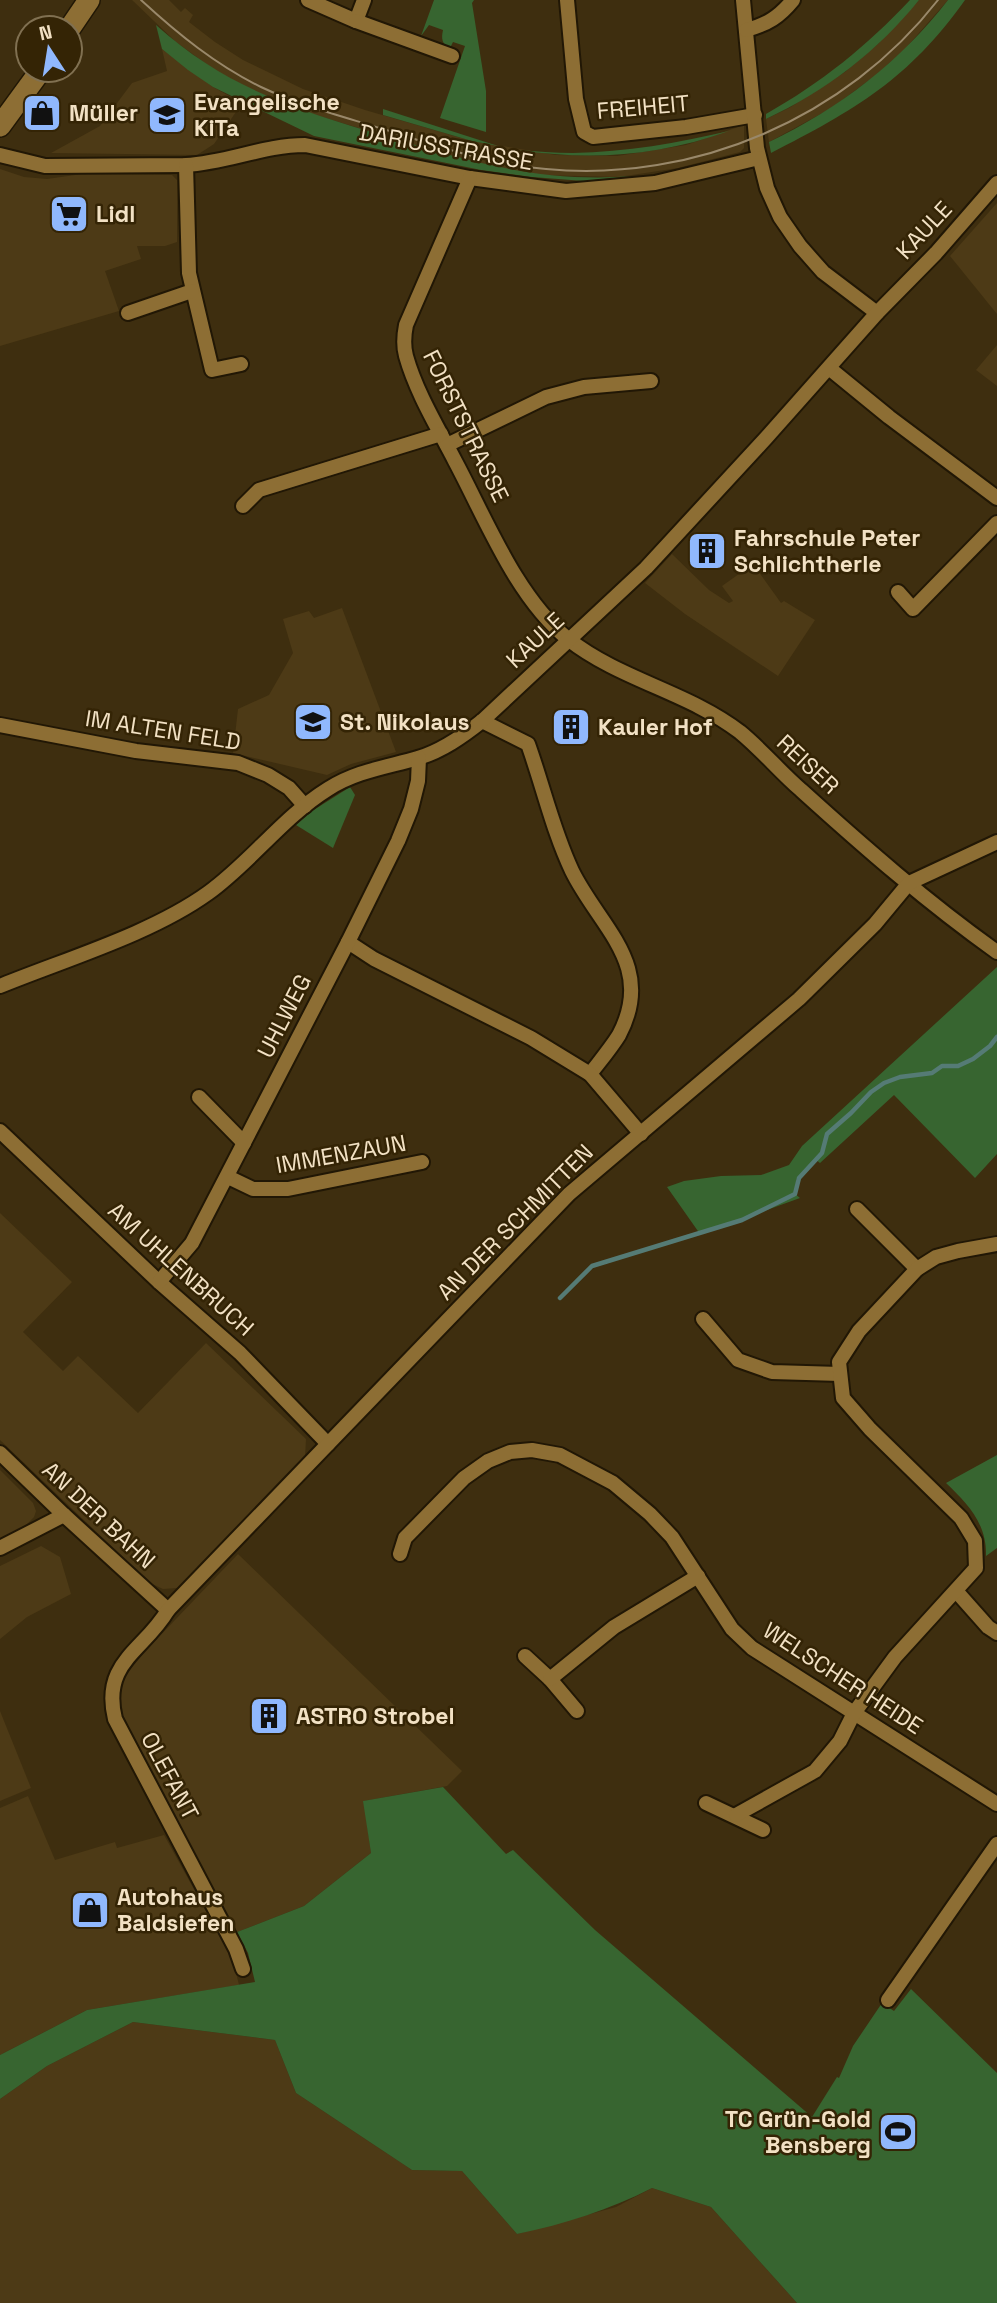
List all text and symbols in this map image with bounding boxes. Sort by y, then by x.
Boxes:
north arrow [14,14,84,84]
text: N [37,19,54,46]
place label: Evangelische KiTa [194,87,340,143]
street label: FREIHEIT [596,88,690,126]
shop icon: Müller [21,92,63,134]
school or university icon: Evangelische KiTa [146,94,188,136]
place label: Müller [69,98,138,128]
street label: DARIUSSTRASSE [357,117,535,177]
supermarket icon: Lidl [48,193,90,235]
street label: KAULE [889,195,959,265]
place label: Lidl [96,199,135,229]
street label: FORSTSTRASSE [416,345,516,507]
place label: Fahrschule Peter Schlichtherle [734,523,920,579]
building icon: Fahrschule Peter Schlichtherle [686,530,728,572]
street label: KAULE [500,605,570,675]
school or university icon: St. Nikolaus [292,701,334,743]
street label: IM ALTEN FELD [83,703,243,757]
building icon: Kauler Hof [550,706,592,748]
place label: St. Nikolaus [340,707,470,737]
place label: Kauler Hof [598,712,713,742]
street label: REISER [770,728,846,800]
street label: UHLWEG [250,969,318,1063]
street label: IMMENZAUN [274,1128,408,1180]
street label: AN DER SCHMITTEN [430,1137,600,1307]
street label: AM UHLENBRUCH [102,1195,260,1343]
street label: AN DER BAHN [36,1455,162,1575]
street label: WELSCHER HEIDE [757,1615,929,1741]
building icon: ASTRO Strobel [248,1695,290,1737]
place label: ASTRO Strobel [296,1701,455,1731]
street label: OLEFANT [134,1727,206,1825]
place label: Autohaus Baldsiefen [117,1882,235,1938]
shop icon: Autohaus Baldsiefen [69,1889,111,1931]
place label: TC Grün-Gold Bensberg [725,2104,871,2160]
sports icon: TC Grün-Gold Bensberg [877,2111,919,2153]

